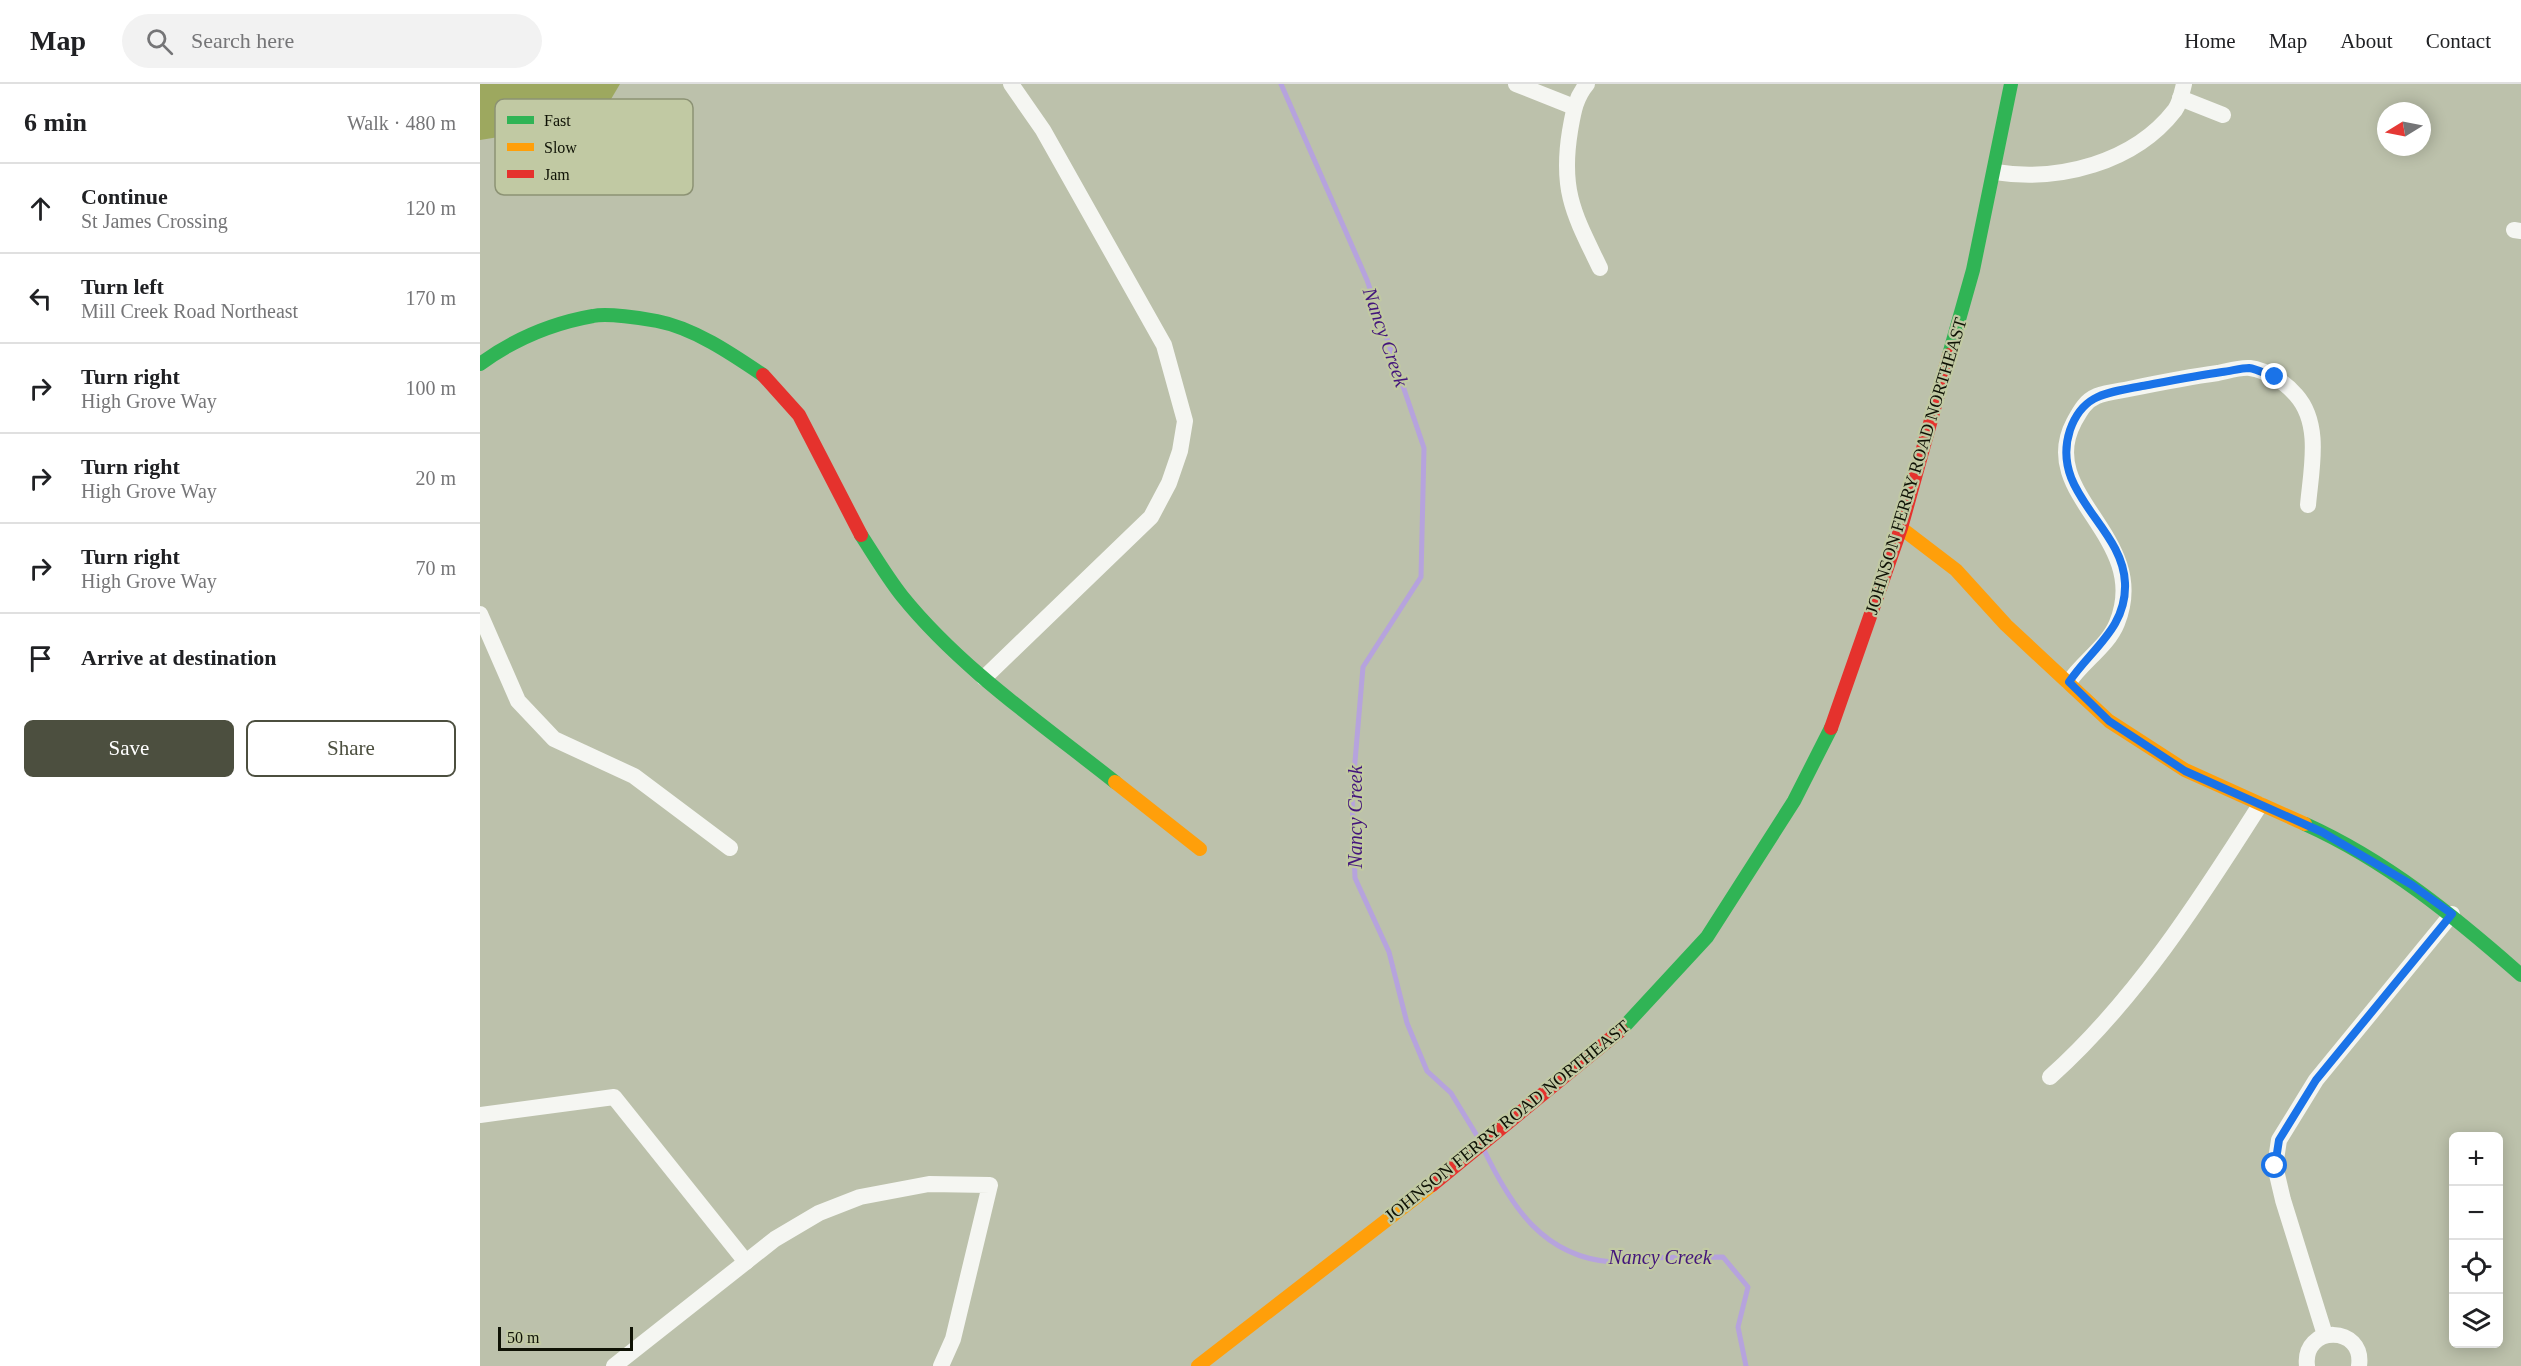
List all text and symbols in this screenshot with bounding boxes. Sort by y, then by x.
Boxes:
search box [122,14,542,68]
text: Map [30,25,86,56]
icon: search [143,25,176,58]
text: Search here [191,28,294,53]
text: Home [2184,29,2236,53]
text: Map [2269,29,2307,53]
text: About [2340,29,2393,53]
text: Contact [2426,29,2491,53]
legend [495,99,693,195]
north arrow [2377,102,2431,156]
text: 6 min [24,108,87,137]
text: Walk · 480 m [347,112,456,134]
text: Fast [544,112,571,129]
text: Slow [544,139,577,156]
text: Jam [544,166,570,183]
text: Continue [81,184,168,209]
icon: ahead [24,192,57,225]
text: 120 m [405,197,456,219]
text: St James Crossing [81,210,228,232]
text: Turn left [81,274,164,299]
icon: left [24,282,57,315]
water label: Nancy Creek [1358,284,1414,391]
text: 170 m [405,287,456,309]
text: Mill Creek Road Northeast [81,300,298,322]
street label: JOHNSON FERRY ROAD NORTHEAST [1861,315,1971,617]
route end [2261,363,2287,389]
text: Turn right [81,364,180,389]
icon: right [24,372,57,405]
text: 100 m [405,377,456,399]
text: High Grove Way [81,390,217,412]
text: Turn right [81,454,180,479]
icon: right [24,462,57,495]
text: 20 m [415,467,456,489]
text: High Grove Way [81,480,217,502]
text: Turn right [81,544,180,569]
icon: right [24,552,57,585]
text: 70 m [415,557,456,579]
text: High Grove Way [81,570,217,592]
icon: arrive [24,642,57,675]
text: Arrive at destination [81,645,277,670]
button: Save [24,720,234,777]
button: Share [246,720,456,777]
water label: Nancy Creek [1344,764,1367,870]
street label: JOHNSON FERRY ROAD NORTHEAST [1381,1016,1633,1226]
map controls [2449,1132,2503,1348]
button: + [2449,1132,2503,1186]
route start [2261,1152,2287,1178]
button: − [2449,1186,2503,1240]
button: locate [2449,1240,2503,1294]
water label: Nancy Creek [1607,1246,1713,1269]
button: layers [2449,1294,2503,1348]
scale bar [498,1324,633,1352]
text: 50 m [507,1329,539,1346]

